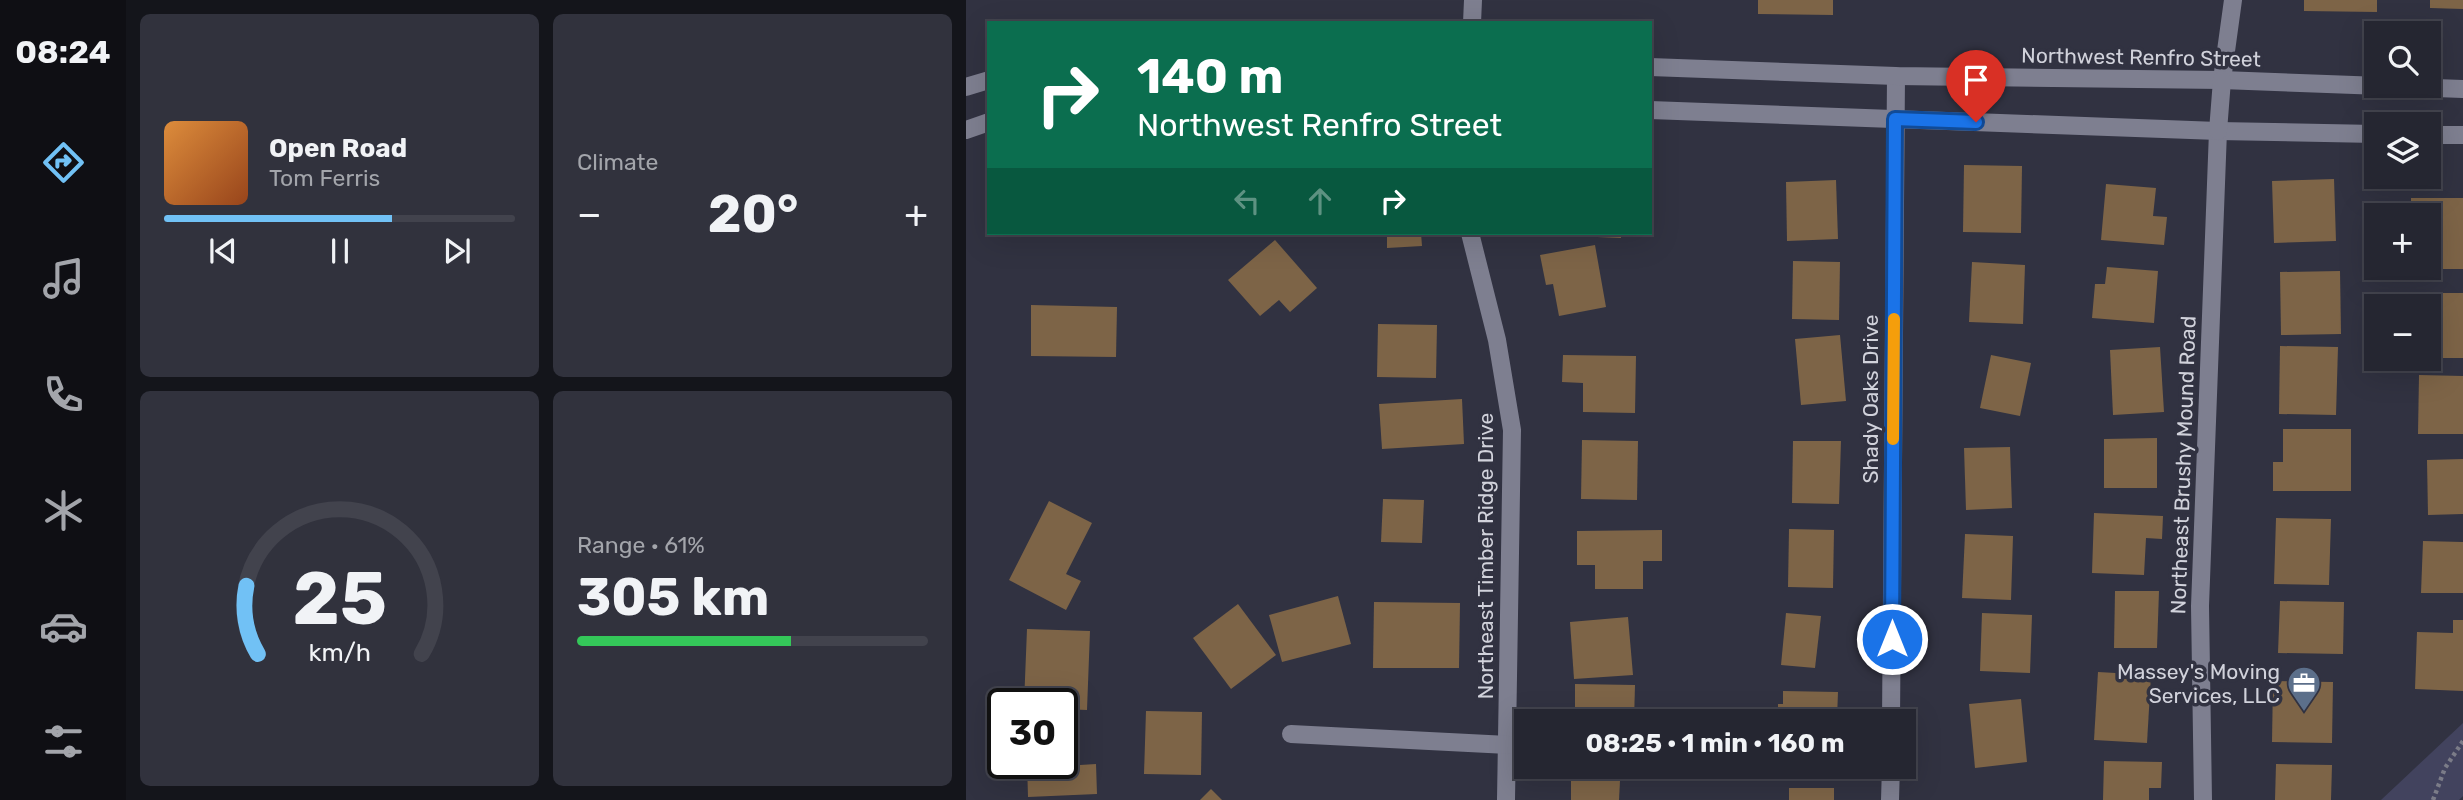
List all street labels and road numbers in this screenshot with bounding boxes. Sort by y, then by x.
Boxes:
street label: Northwest Renfro Street [2021,42,2261,72]
street label: Shady Oaks Drive [1858,315,1883,483]
street label: Northeast Brushy Mound Road [2165,315,2201,615]
street label: Northeast Timber Ridge Drive [1473,413,1498,699]

